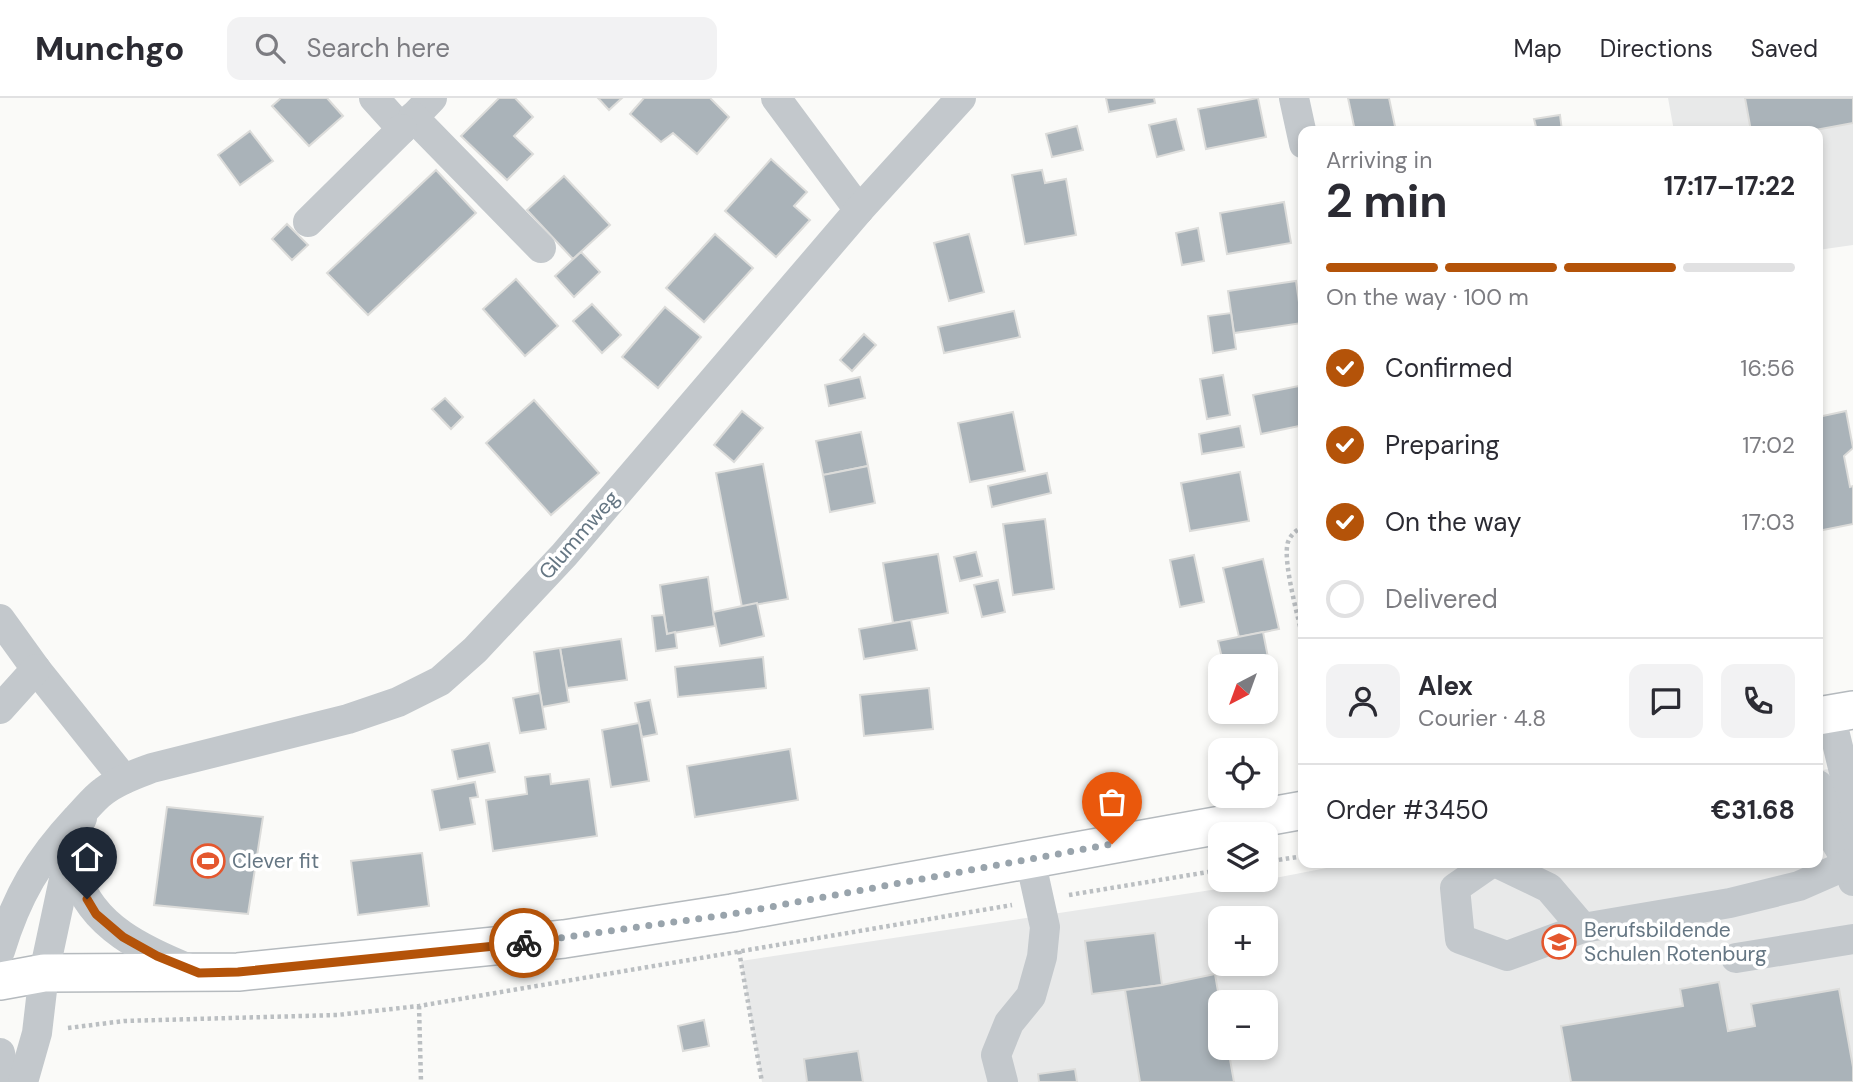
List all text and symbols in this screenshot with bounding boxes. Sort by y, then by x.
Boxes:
search box [227,17,717,80]
text: Munchgo [35,27,185,70]
icon: search [251,29,289,67]
text: Search here [307,31,450,65]
text: Map [1514,33,1562,64]
text: Directions [1600,33,1713,64]
text: Saved [1751,33,1818,64]
text: Arriving in [1326,145,1432,175]
text: 17:17–17:22 [1664,169,1795,203]
text: 2 min [1326,171,1448,231]
text: On the way · 100 m [1326,282,1529,312]
icon: check [1326,349,1364,387]
text: Confirmed [1385,351,1512,385]
text: 16:56 [1740,353,1795,383]
icon: check [1326,426,1364,464]
text: Preparing [1385,428,1500,462]
text: 17:02 [1742,430,1795,460]
street label: Glummweg [533,484,626,585]
icon: check [1326,503,1364,541]
text: On the way [1385,505,1521,539]
text: 17:03 [1742,507,1795,537]
text: Delivered [1385,582,1498,616]
north arrow [1208,654,1278,724]
map controls [1208,654,1278,1060]
button: person [1326,664,1400,738]
button: chat [1629,664,1703,738]
button: phone [1721,664,1795,738]
text: Alex [1418,669,1473,703]
text: Courier · 4.8 [1418,703,1546,733]
button: locate [1208,738,1278,808]
pin [1082,772,1142,844]
icon: bag [1093,783,1131,821]
text: Order #3450 [1326,793,1489,827]
text: €31.68 [1711,793,1795,827]
button: layers [1208,822,1278,892]
pin [57,827,117,899]
icon: home [68,838,106,876]
sports icon: Clever fit [189,842,227,880]
place label: Clever fit [232,847,319,875]
button: + [1208,906,1278,976]
courier [489,908,559,978]
place label: Berufsbildende Schulen Rotenburg [1584,916,1767,968]
school or university icon: Berufsbildende Schulen Rotenburg [1540,923,1578,961]
icon: bike [505,924,543,962]
button: − [1208,990,1278,1060]

